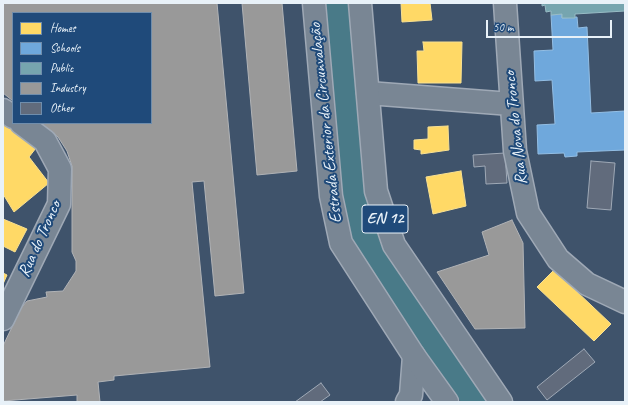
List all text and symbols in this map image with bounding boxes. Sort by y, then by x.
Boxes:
legend [12,12,152,124]
scale bar [488,12,614,38]
text: 50 m [493,19,513,35]
text: Homes [50,20,76,36]
street label: Estrada Exterior da Circunvalação [305,22,347,224]
text: Schools [50,40,80,56]
text: Public [50,60,74,76]
street label: Rua Nova do Tronco [500,70,532,186]
text: Industry [50,80,86,96]
text: Other [50,100,74,116]
street label: Rua do Tronco [14,198,66,280]
road number: EN 12 [362,205,408,233]

